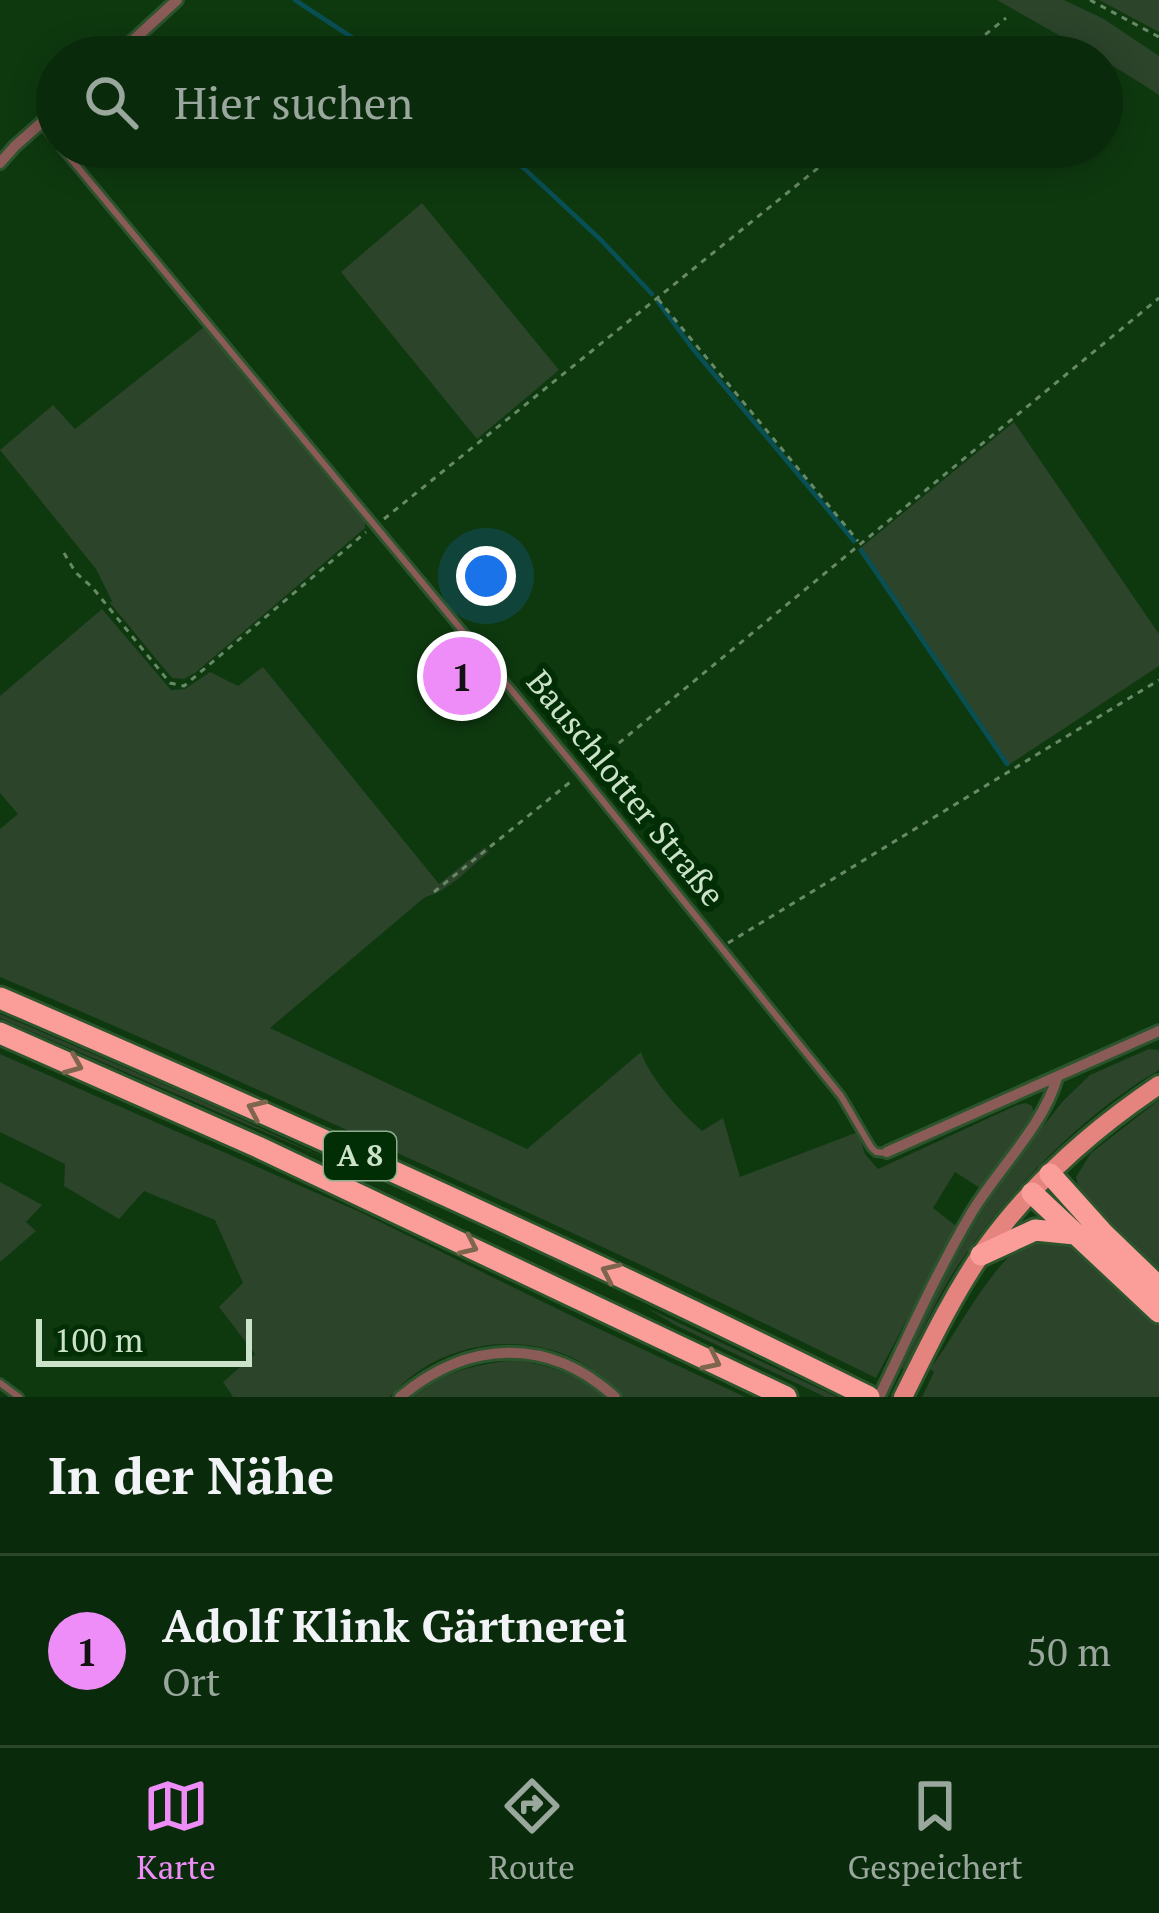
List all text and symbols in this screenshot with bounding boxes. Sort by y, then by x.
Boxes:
search box [36,36,1123,168]
icon: search [78,69,144,135]
text: Hier suchen [174,72,413,132]
your location [456,546,516,606]
pin: 1 [423,631,501,721]
street label: Bauschlotter Straße [518,661,735,914]
one-way arrow [62,1051,83,1075]
one-way arrow [246,1100,268,1123]
road number: A 8 [324,1132,396,1180]
one-way arrow [456,1232,478,1255]
one-way arrow [601,1263,622,1286]
scale bar [36,1313,252,1366]
text: 100 m [54,1318,143,1361]
one-way arrow [700,1347,721,1370]
text: In der Nähe [48,1441,334,1509]
text: Adolf Klink Gärtnerei [162,1595,627,1655]
text: 1 [76,1625,98,1677]
text: 50 m [1026,1625,1111,1677]
text: Ort [162,1655,220,1707]
tab: Karte [136,1773,216,1888]
tab: Route [488,1773,575,1888]
tab: Gespeichert [848,1773,1023,1888]

